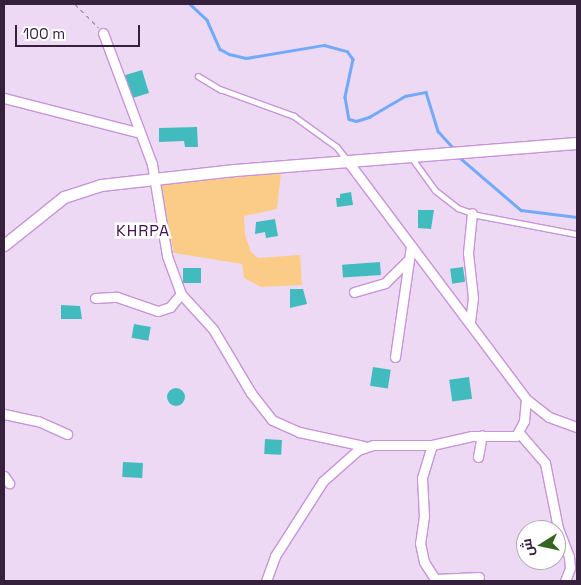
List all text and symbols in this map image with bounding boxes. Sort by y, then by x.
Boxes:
scale bar [18,15,142,47]
text: 100 m [23,24,65,43]
district label: KHRPA [115,221,171,241]
north arrow [516,520,566,570]
text: ش [517,537,538,558]

